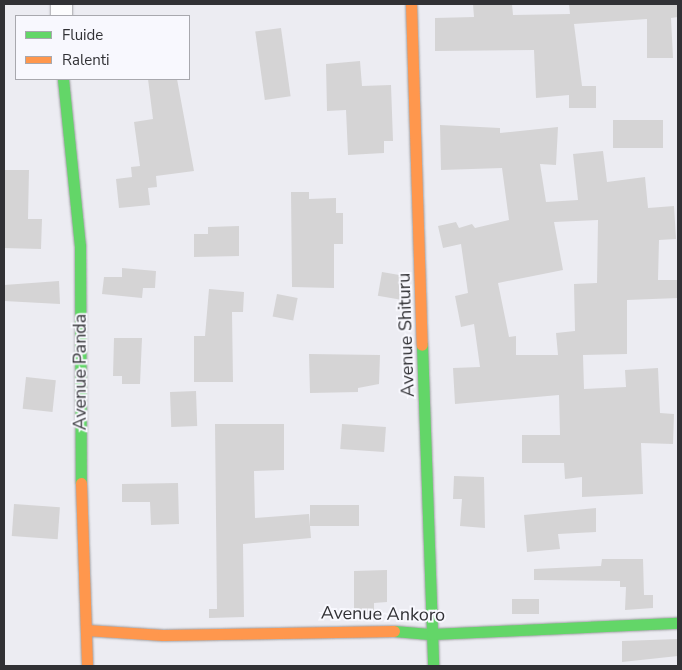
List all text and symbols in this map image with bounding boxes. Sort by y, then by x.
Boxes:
legend [15,15,190,80]
text: Fluide [62,25,103,45]
text: Ralenti [62,50,110,70]
street label: Avenue Shituru [393,273,419,397]
street label: Avenue Panda [69,314,91,430]
street label: Avenue Ankoro [321,602,445,626]

